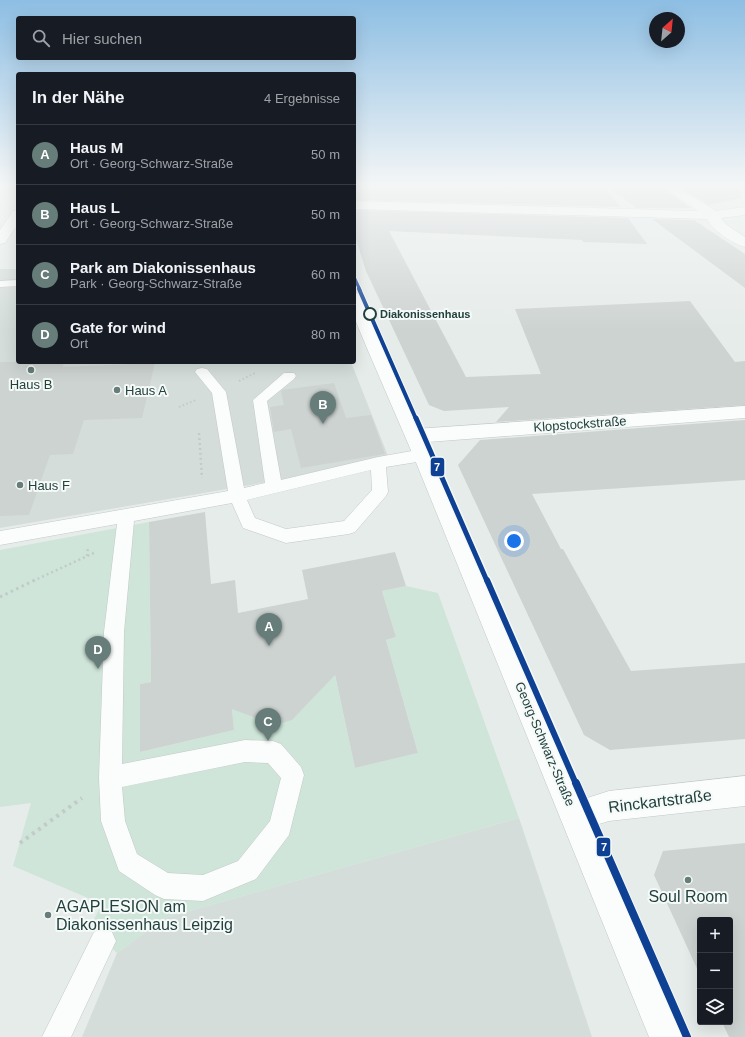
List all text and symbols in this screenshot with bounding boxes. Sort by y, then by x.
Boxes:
north arrow [649,12,685,48]
search box [16,16,356,60]
icon: search [30,27,52,49]
text: Hier suchen [62,30,142,47]
text: In der Nähe [32,88,125,107]
text: 4 Ergebnisse [264,91,340,106]
text: Haus M [70,139,123,156]
text: A [40,147,50,162]
text: 50 m [311,147,340,162]
text: Ort · Georg-Schwarz-Straße [70,156,233,171]
text: Haus L [70,199,120,216]
text: B [40,207,50,222]
text: 50 m [311,207,340,222]
text: Ort · Georg-Schwarz-Straße [70,216,233,231]
text: Park am Diakonissenhaus [70,259,256,276]
text: C [40,267,50,282]
text: 60 m [311,267,340,282]
text: Park · Georg-Schwarz-Straße [70,276,242,291]
marker: Diakonissenhaus [363,307,377,321]
place label: Diakonissenhaus [380,308,470,320]
text: Gate for wind [70,319,166,336]
text: D [40,327,50,342]
text: 80 m [311,327,340,342]
text: Ort [70,336,88,351]
marker: Haus B [26,365,36,375]
place label: Haus B [10,377,52,392]
place label: Haus A [125,383,167,398]
marker: Haus A [112,385,122,395]
pin: B [310,391,336,424]
street label: Klopstockstraße [533,413,627,435]
line badge: 7 [430,457,445,477]
text: 7 [434,461,440,473]
place label: Haus F [28,478,70,493]
marker: Haus F [15,480,25,490]
your location [504,531,524,551]
pin: A [256,613,282,646]
pin: D [85,636,111,669]
street label: Georg-Schwarz-Straße [512,680,578,808]
pin: C [255,708,281,741]
street label: Rinckartstraße [607,786,713,816]
line badge: 7 [596,837,611,857]
text: 7 [601,841,607,853]
marker: Soul Room [683,875,693,885]
place label: Soul Room [648,888,728,905]
place label: AGAPLESION am Diakonissenhaus Leipzig [56,898,233,933]
marker: AGAPLESION am Diakonissenhaus Leipzig [43,910,53,920]
map controls [697,917,733,1025]
button: + [697,917,733,953]
button: − [697,953,733,989]
button: layers [697,989,733,1025]

